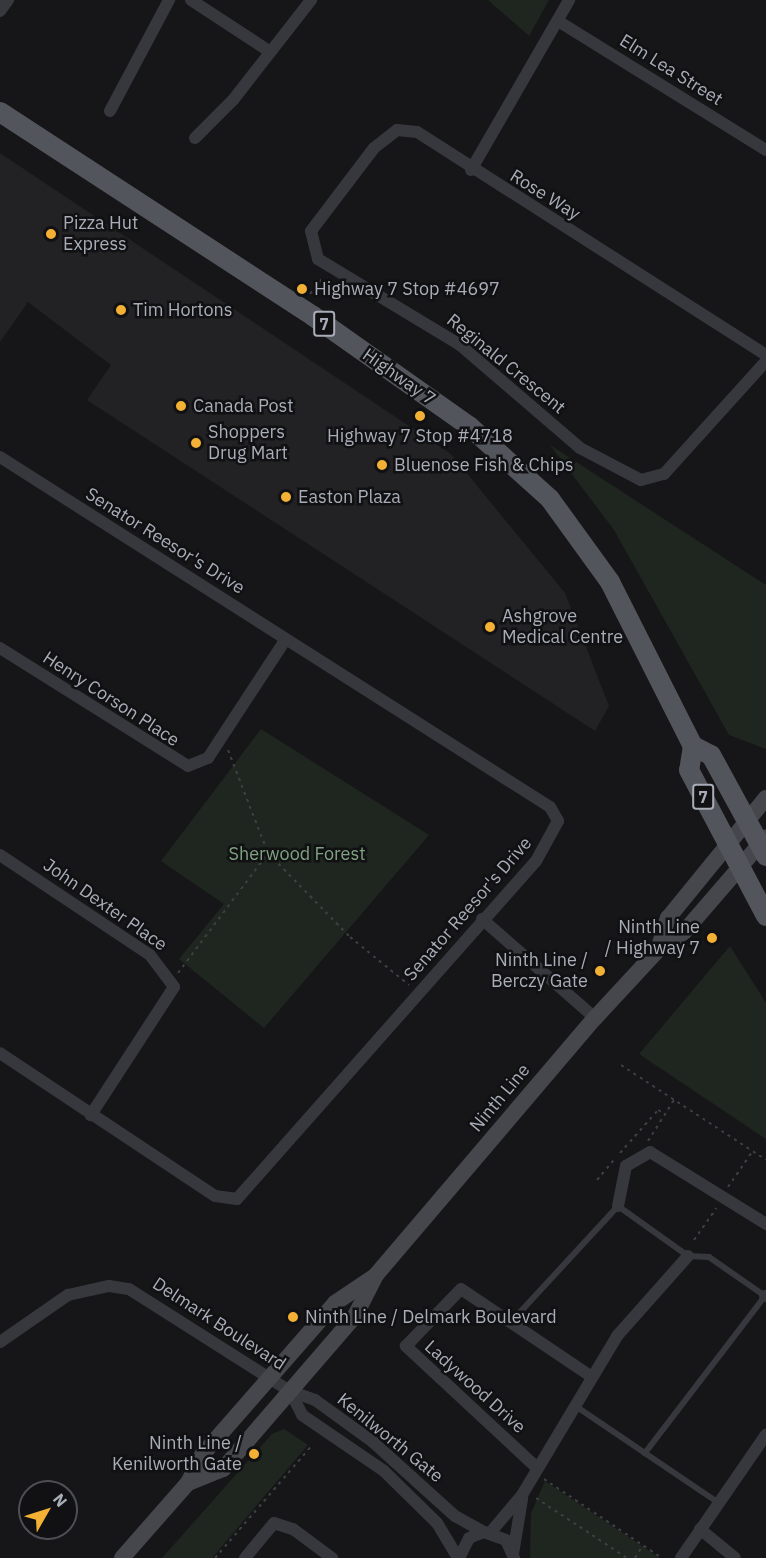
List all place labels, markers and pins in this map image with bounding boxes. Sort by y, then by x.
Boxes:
place label: Pizza Hut Express [63,213,138,256]
marker: Pizza Hut Express [44,227,58,241]
place label: Highway 7 Stop #4697 [314,278,500,300]
marker: Highway 7 Stop #4697 [295,282,309,296]
place label: Tim Hortons [133,299,233,321]
marker: Tim Hortons [114,303,128,317]
place label: Canada Post [193,395,294,417]
marker: Canada Post [174,399,188,413]
marker: Highway 7 Stop #4718 [413,409,427,423]
place label: Shoppers Drug Mart [208,422,288,464]
place label: Highway 7 Stop #4718 [327,425,513,447]
marker: Shoppers Drug Mart [189,436,203,450]
place label: Bluenose Fish & Chips [394,454,574,476]
marker: Bluenose Fish & Chips [375,458,389,472]
place label: Easton Plaza [298,486,401,508]
marker: Easton Plaza [279,490,293,504]
place label: Ashgrove Medical Centre [502,606,623,648]
marker: Ashgrove Medical Centre [483,620,497,634]
place label: Ninth Line / Highway 7 [605,917,700,960]
marker: Ninth Line / Highway 7 [705,931,719,945]
place label: Ninth Line / Berczy Gate [491,950,588,992]
marker: Ninth Line / Berczy Gate [593,964,607,978]
place label: Ninth Line / Delmark Boulevard [305,1306,557,1328]
marker: Ninth Line / Delmark Boulevard [286,1310,300,1324]
place label: Ninth Line / Kenilworth Gate [112,1433,242,1476]
marker: Ninth Line / Kenilworth Gate [247,1447,261,1461]

